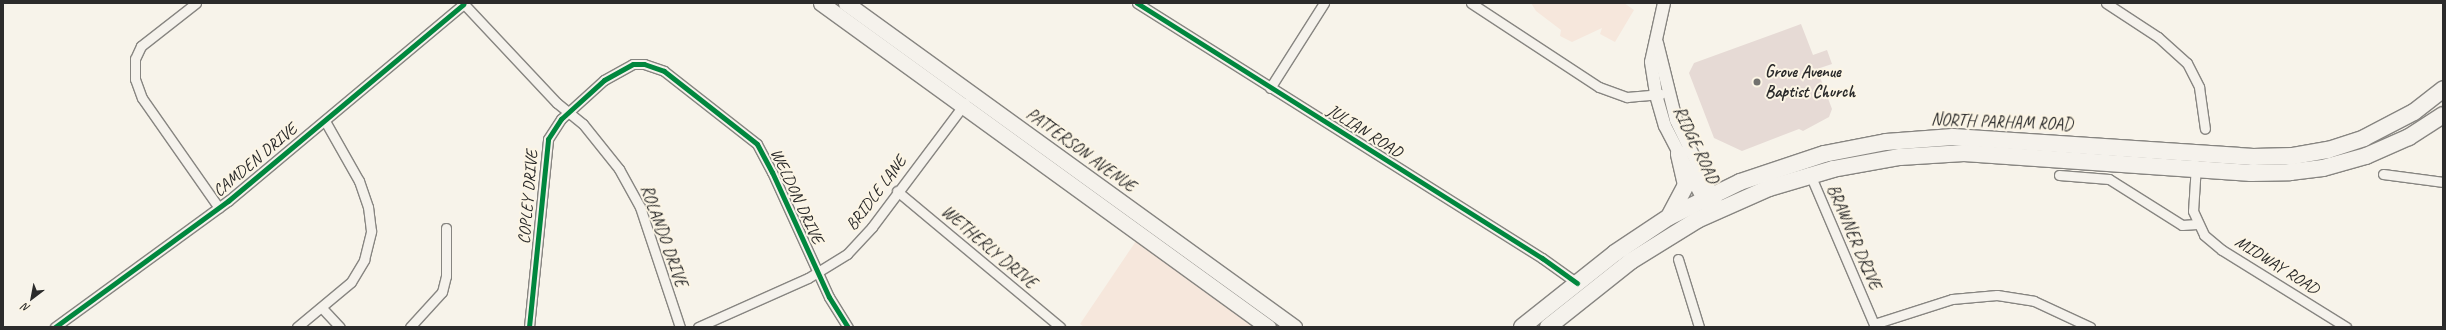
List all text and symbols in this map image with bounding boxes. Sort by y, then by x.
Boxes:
place label: Grove Avenue Baptist Church [1765,62,1856,102]
marker: Grove Avenue Baptist Church [1752,77,1762,87]
street label: JULIAN ROAD [1324,100,1406,162]
street label: RIDGE ROAD [1669,103,1723,187]
street label: PATTERSON AVENUE [1022,104,1140,196]
street label: NORTH PARHAM ROAD [1930,109,2074,135]
street label: CAMDEN DRIVE [209,119,301,201]
street label: WELDON DRIVE [766,145,828,247]
street label: COPLEY DRIVE [514,149,542,245]
street label: BRIDLE LANE [841,151,911,235]
street label: ROLANDO DRIVE [636,182,692,290]
street label: BRAWNER DRIVE [1823,182,1885,292]
street label: WETHERLY DRIVE [937,201,1041,293]
street label: MIDWAY ROAD [2231,231,2323,299]
north arrow [12,278,52,318]
text: N [19,300,32,316]

